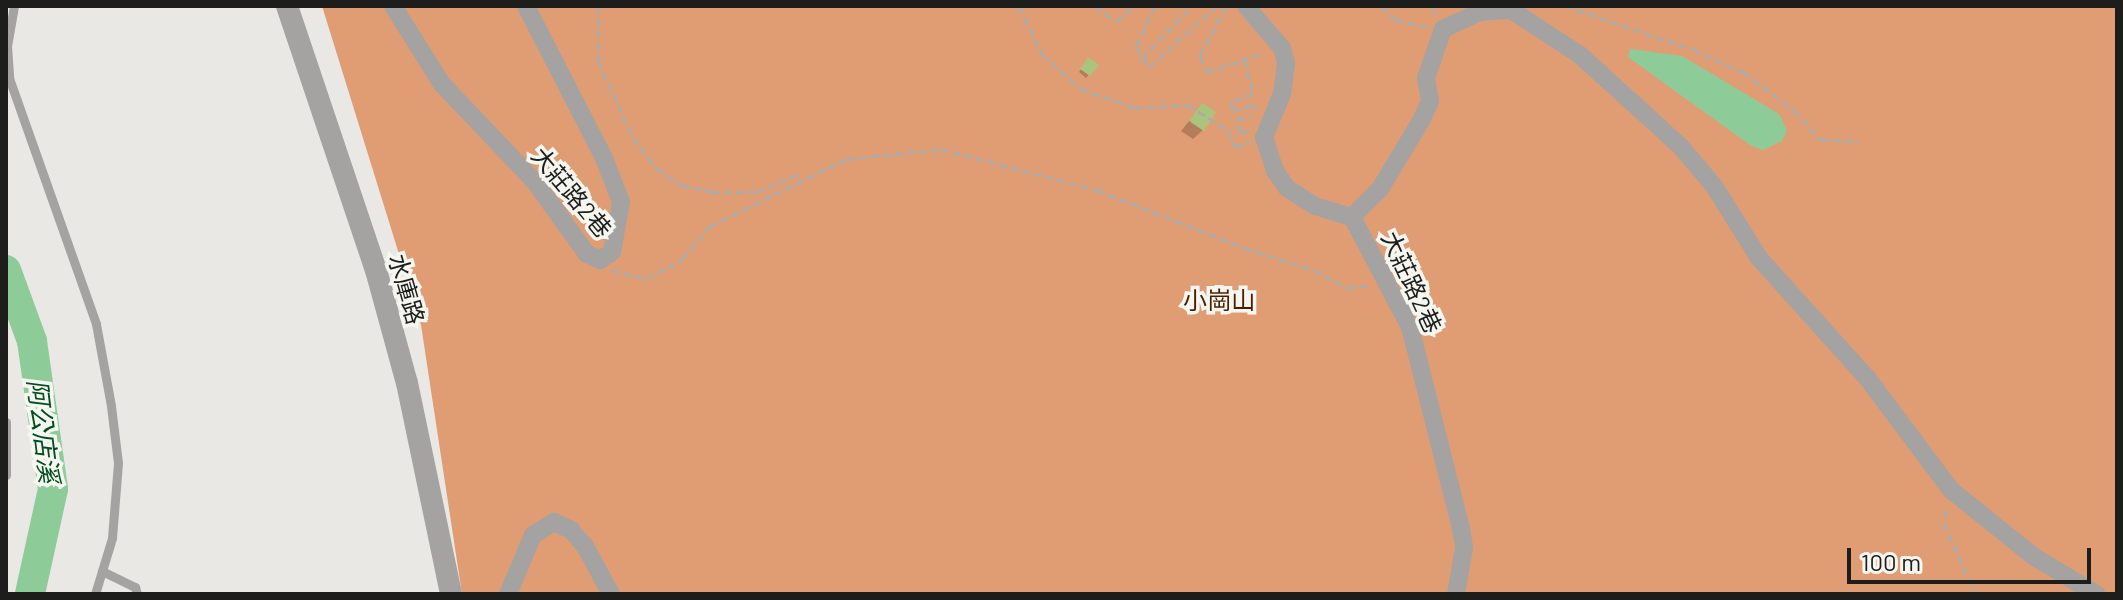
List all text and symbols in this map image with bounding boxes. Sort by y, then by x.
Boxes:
street label: 大莊路2巷 [526,141,618,243]
street label: 大莊路2巷 [1376,227,1448,337]
street label: 水庫路 [383,250,431,328]
park label: 小崗山 [1183,286,1255,314]
water label: 阿公店溪 [22,377,66,485]
scale bar [1851,532,2095,582]
text: 100 m [1861,547,1921,576]

